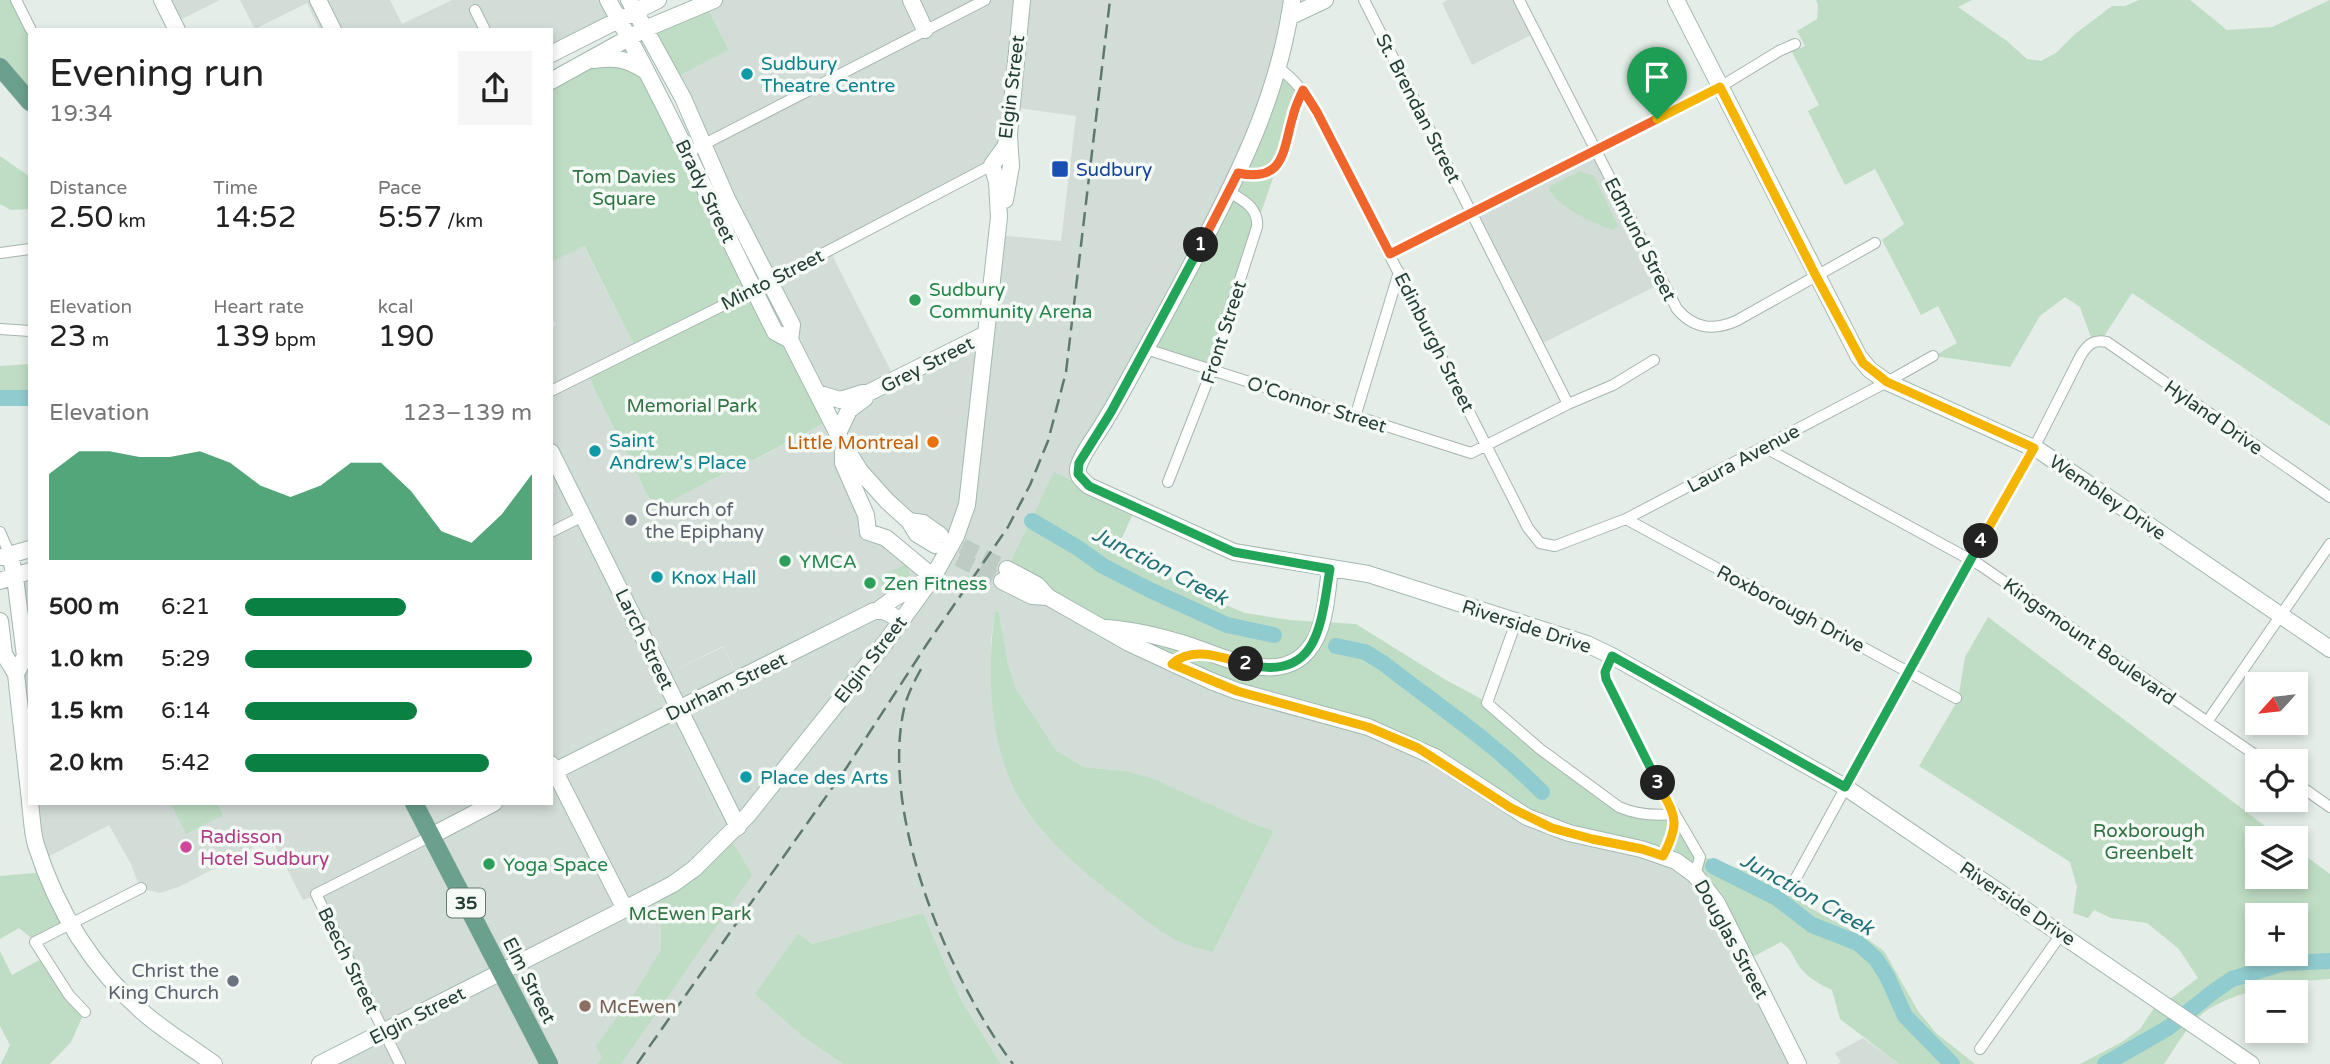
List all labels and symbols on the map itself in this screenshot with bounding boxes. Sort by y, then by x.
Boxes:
street label: St. Brendan Street [1371,30,1465,187]
street label: Elgin Street [995,34,1029,140]
pin [1627,47,1687,119]
place label: Sudbury Theatre Centre [761,53,895,97]
marker: Sudbury Theatre Centre [739,66,755,82]
street label: Brady Street [671,136,740,247]
marker: Sudbury [1050,159,1070,179]
place label: Sudbury [1076,159,1152,181]
park label: Tom Davies Square [572,166,676,210]
street label: Edmund Street [1600,174,1681,305]
pin: 1 [1184,228,1218,262]
street label: Minto Street [717,245,827,315]
street label: Edinburgh Street [1389,269,1479,416]
street label: Front Street [1197,278,1251,387]
place label: Sudbury Community Arena [929,279,1093,323]
marker: Sudbury Community Arena [907,292,923,308]
street label: Grey Street [877,332,978,398]
street label: O'Connor Street [1244,372,1389,438]
street label: Hyland Drive [2160,376,2267,460]
park label: Memorial Park [627,395,757,417]
street label: Laura Avenue [1684,420,1803,498]
place label: Saint Andrew's Place [609,430,746,474]
place label: Little Montreal [787,432,919,454]
marker: Little Montreal [925,434,941,450]
marker: Saint Andrew's Place [587,443,603,459]
street label: Wembley Drive [2045,451,2170,545]
place label: Church of the Epiphany [645,499,764,543]
marker: Church of the Epiphany [623,512,639,528]
water label: Junction Creek [1088,522,1233,612]
pin: 4 [1964,524,1998,558]
place label: YMCA [799,551,857,573]
marker: YMCA [777,553,793,569]
street label: Roxborough Drive [1713,561,1868,657]
place label: Knox Hall [671,567,756,589]
marker: Knox Hall [649,569,665,585]
place label: Zen Fitness [884,573,987,595]
street label: Kingsmount Boulevard [1999,574,2180,710]
marker: Zen Fitness [862,575,878,591]
street label: Larch Street [610,585,678,693]
street label: Riverside Drive [1459,596,1594,658]
street label: Elgin Street [830,612,912,708]
pin: 2 [1228,646,1264,682]
street label: Durham Street [662,648,791,726]
north arrow [2245,672,2308,735]
pin: 3 [1640,766,1676,800]
place label: Place des Arts [760,767,888,789]
marker: Place des Arts [738,769,754,785]
park label: Roxborough Greenbelt [2093,820,2205,864]
place label: Radisson Hotel Sudbury [200,826,329,870]
marker: Radisson Hotel Sudbury [178,839,194,855]
water label: Junction Creek [1736,848,1879,942]
place label: Yoga Space [503,854,608,876]
marker: Yoga Space [481,856,497,872]
street label: Riverside Drive [1956,857,2079,951]
street label: Douglas Street [1689,876,1773,1003]
road number: 35 [447,888,485,918]
park label: McEwen Park [629,903,751,925]
street label: Beech Street [313,904,383,1017]
street label: Elm Street [498,934,560,1027]
place label: Christ the King Church [108,960,219,1004]
marker: Christ the King Church [225,973,241,989]
street label: Elgin Street [366,982,469,1049]
place label: McEwen [599,996,676,1018]
marker: McEwen [577,998,593,1014]

